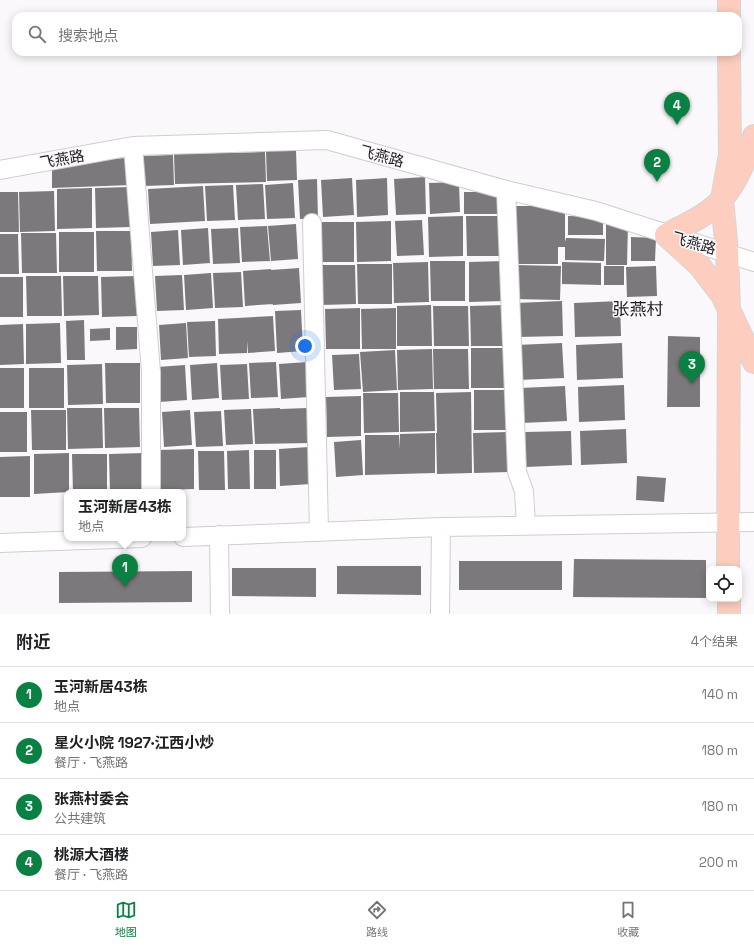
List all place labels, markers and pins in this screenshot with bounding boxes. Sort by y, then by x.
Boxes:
pin: 4 [664,92,690,125]
pin: 2 [644,149,670,182]
pin: 3 [679,351,705,384]
pin: 1 [112,554,138,587]

